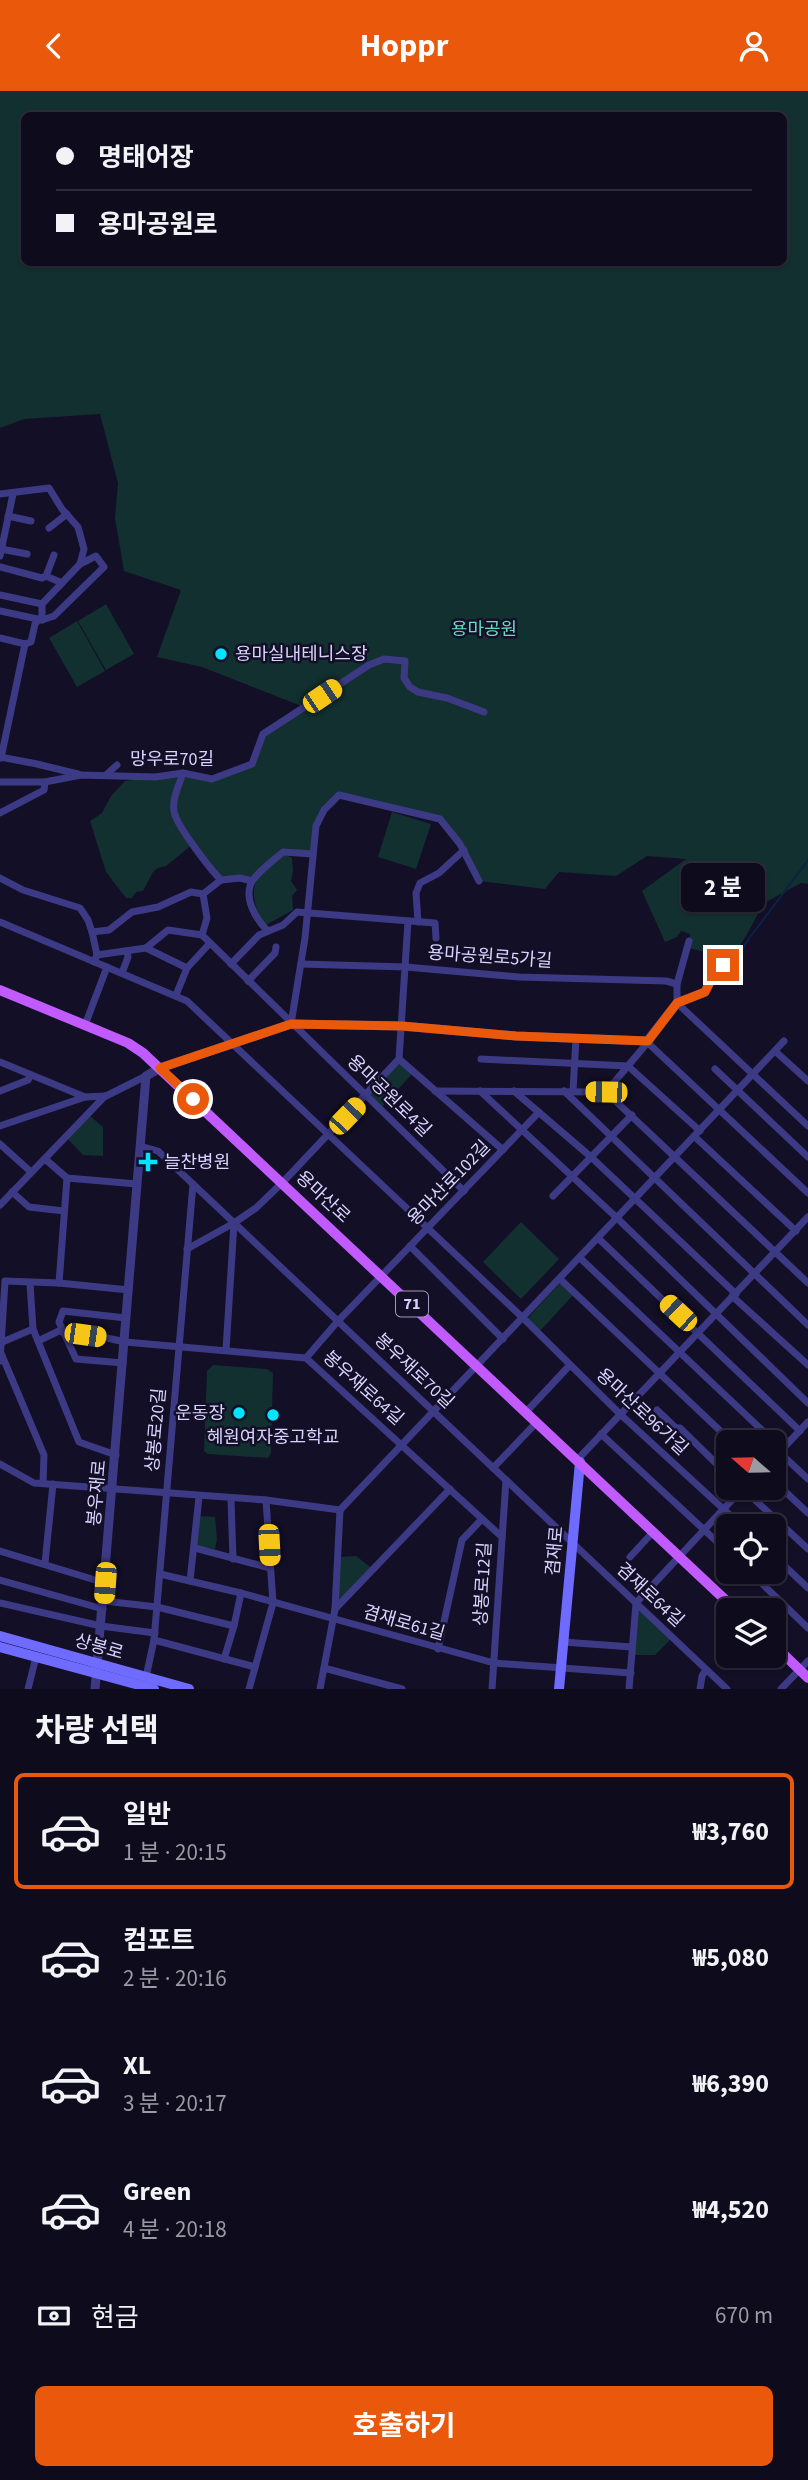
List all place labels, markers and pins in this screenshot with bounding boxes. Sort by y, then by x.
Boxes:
place label: 용마실내테니스장 [235,642,367,667]
marker: 용마실내테니스장 [213,646,229,662]
place label: 늘찬병원 [164,1150,230,1175]
marker: 늘찬병원 [138,1152,158,1172]
place label: 운동장 [175,1401,225,1426]
marker: 운동장 [231,1405,247,1421]
marker: 혜원여자중고학교 [265,1407,281,1423]
place label: 혜원여자중고학교 [207,1425,339,1450]

